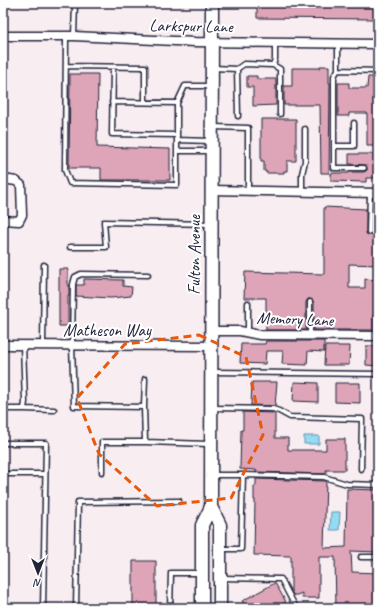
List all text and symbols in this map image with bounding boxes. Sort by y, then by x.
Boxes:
street label: Larkspur Lane [149,15,234,37]
street label: Fulton Avenue [184,214,205,295]
street label: Memory Lane [256,307,335,331]
street label: Matheson Way [63,320,152,341]
north arrow [18,553,58,593]
text: N [32,576,41,590]

